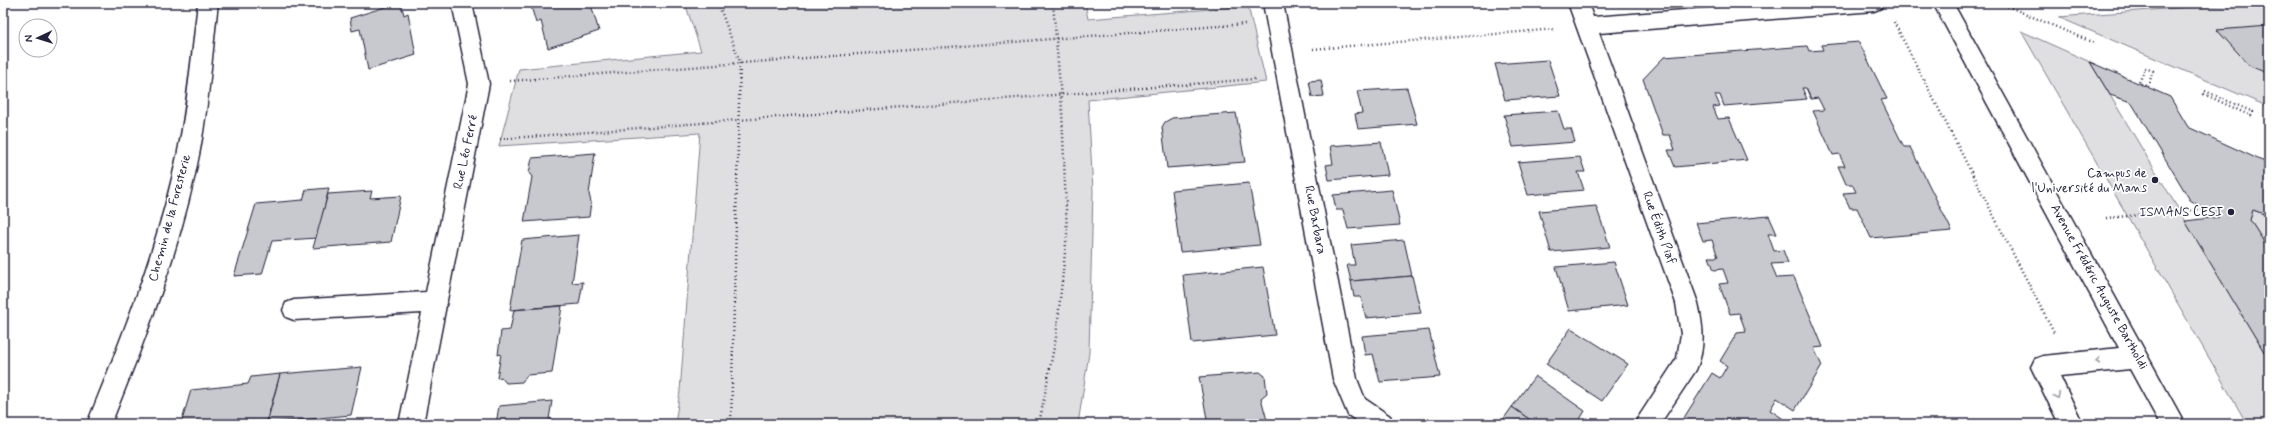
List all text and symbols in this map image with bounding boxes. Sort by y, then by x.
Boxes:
north arrow [18,18,58,58]
text: N [22,34,36,43]
street label: Rue Léo Ferré [450,113,482,191]
street label: Chemin de la Foresterie [145,152,195,284]
place label: Campus de l'Université du Mans [2032,165,2147,197]
marker: Campus de l'Université du Mans [2150,175,2160,185]
street label: Rue Barbara [1300,184,1330,256]
street label: Rue Édith Piaf [1638,189,1681,267]
street label: Avenue Frédéric Auguste Bartholdi [2046,201,2152,373]
place label: ISMANS CESI [2140,204,2223,221]
marker: ISMANS CESI [2226,207,2236,217]
one-way arrow [2095,356,2101,365]
one-way arrow [2052,391,2060,399]

